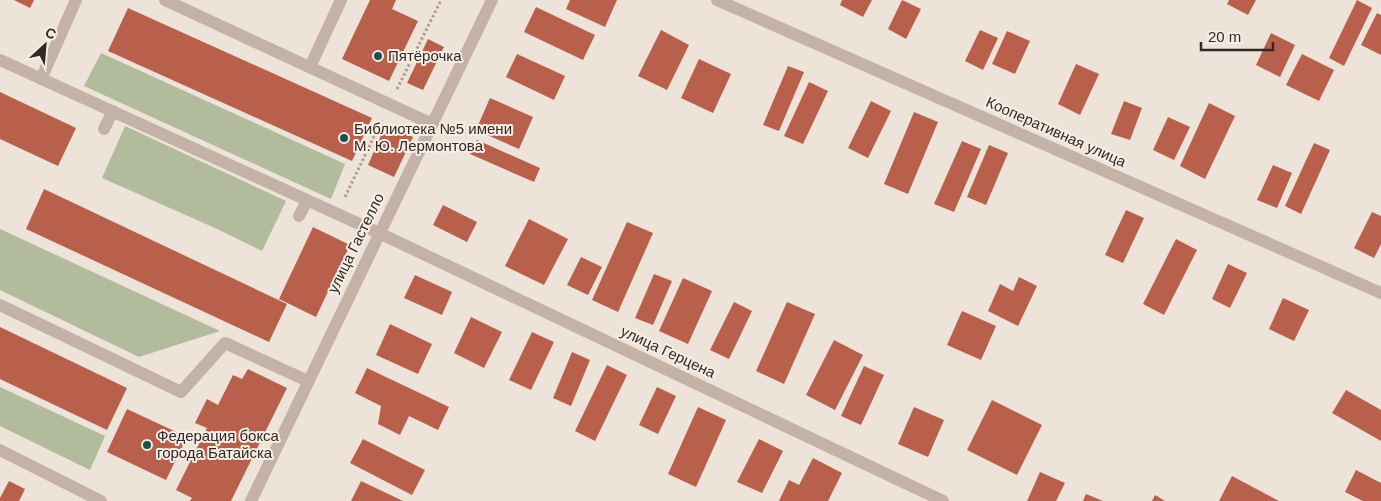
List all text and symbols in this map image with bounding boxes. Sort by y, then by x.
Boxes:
north arrow [20,20,70,70]
scale bar [1201,20,1274,52]
text: С [43,24,59,43]
text: 20 m [1208,28,1241,45]
place label: Пятёрочка [388,47,462,64]
marker: Пятёрочка [372,50,384,62]
street label: Кооперативная улица [983,93,1130,170]
place label: Библиотека №5 имени М. Ю. Лермонтова [354,120,512,154]
marker: Библиотека №5 имени М. Ю. Лермонтова [338,132,350,144]
street label: улица Гастелло [324,190,387,296]
street label: улица Герцена [618,322,719,381]
place label: Федерация бокса города Батайска [157,427,280,461]
marker: Федерация бокса города Батайска [141,439,153,451]

